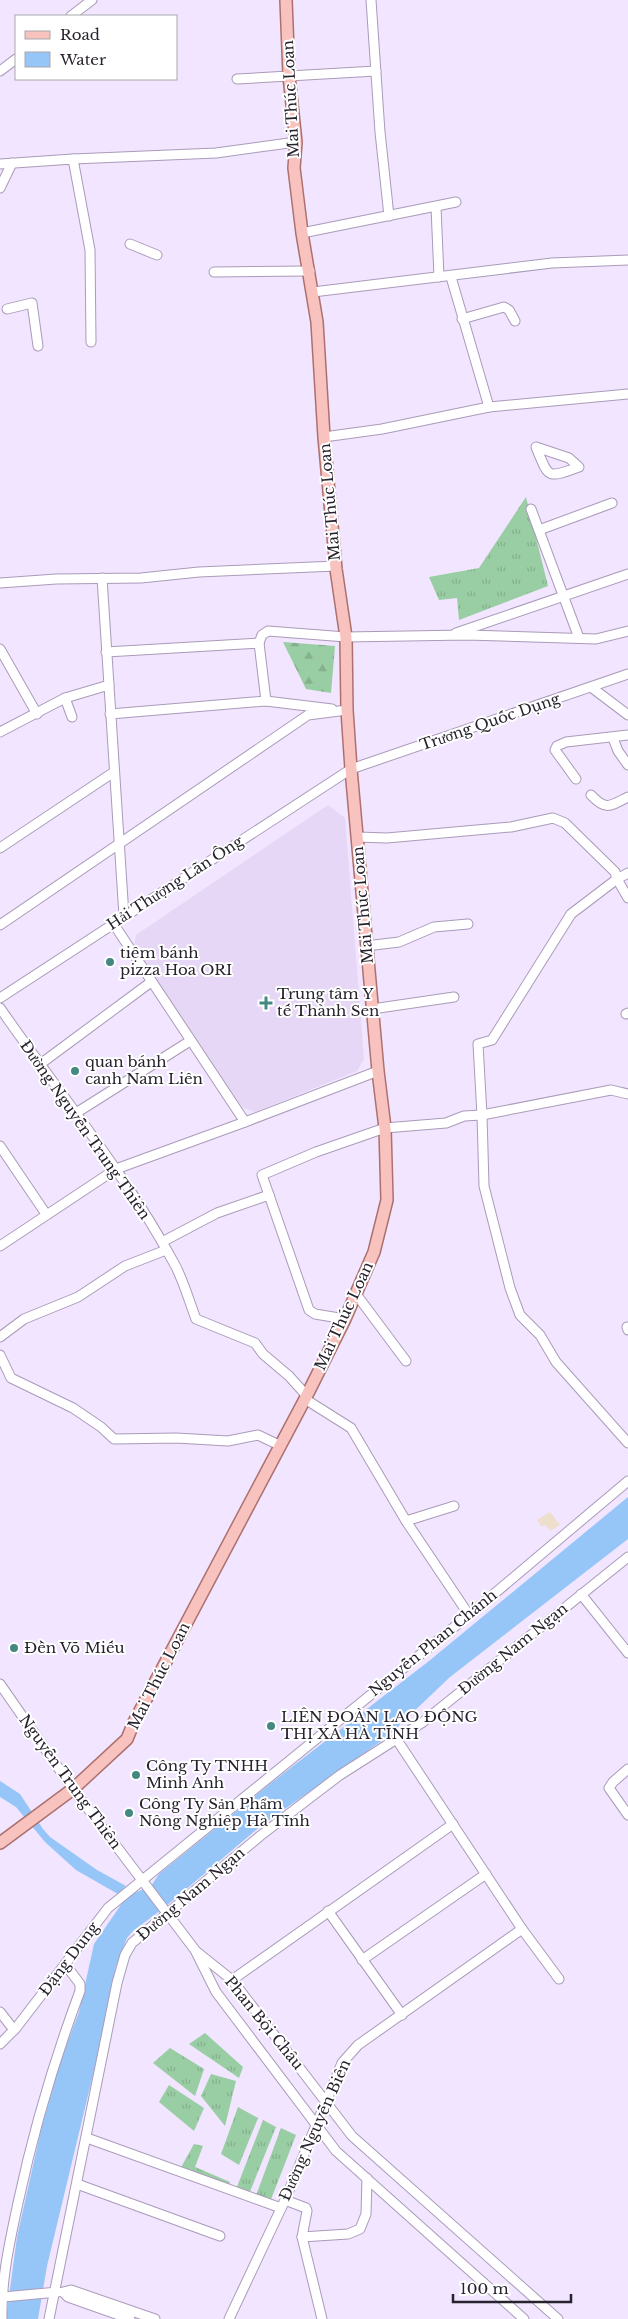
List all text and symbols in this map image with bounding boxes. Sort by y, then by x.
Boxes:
legend [15,15,178,80]
text: Road [60,25,100,44]
street label: Mai Thúc Loan [278,40,303,158]
text: Water [59,50,107,69]
street label: Mai Thúc Loan [315,443,344,562]
street label: Trương Quốc Dụng [417,688,563,754]
street label: Hải Thượng Lãn Ông [103,831,247,934]
street label: Mai Thúc Loan [348,846,377,965]
place label: tiệm bánh pizza Hoa ORI [120,943,232,979]
marker: tiệm bánh pizza Hoa ORI [104,956,116,968]
place label: Trung tâm Y tế Thành Sen [277,984,379,1020]
marker: Trung tâm Y tế Thành Sen [259,996,273,1010]
street label: Đường Nguyễn Trung Thiên [16,1036,155,1223]
place label: quan bánh canh Nam Liên [85,1052,203,1088]
marker: quan bánh canh Nam Liên [69,1065,81,1077]
street label: Mai Thúc Loan [310,1258,377,1373]
street label: Nguyễn Phan Chánh [365,1585,501,1700]
street label: Đường Nam Ngạn [454,1599,571,1699]
street label: Mai Thúc Loan [123,1619,194,1733]
place label: Đền Võ Miếu [24,1638,125,1657]
marker: Đền Võ Miếu [8,1642,20,1654]
place label: LIÊN ĐOÀN LAO ĐỘNG THỊ XÃ HÀ TĨNH [281,1707,478,1743]
street label: Nguyễn Trung Thiên [15,1711,126,1853]
marker: LIÊN ĐOÀN LAO ĐỘNG THỊ XÃ HÀ TĨNH [265,1720,277,1732]
place label: Công Ty TNHH Minh Anh [146,1756,268,1792]
marker: Công Ty TNHH Minh Anh [130,1769,142,1781]
place label: Công Ty Sản Phẩm Nông Nghiệp Hà Tĩnh [139,1794,310,1830]
marker: Công Ty Sản Phẩm Nông Nghiệp Hà Tĩnh [123,1807,135,1819]
street label: Đường Nam Ngạn [133,1843,249,1944]
street label: Đặng Dung [35,1917,103,1999]
street label: Phan Bội Châu [221,1972,308,2073]
street label: Đường Nguyễn Biên [275,2056,354,2204]
scale bar [453,2272,570,2304]
text: 100 m [460,2279,509,2298]

